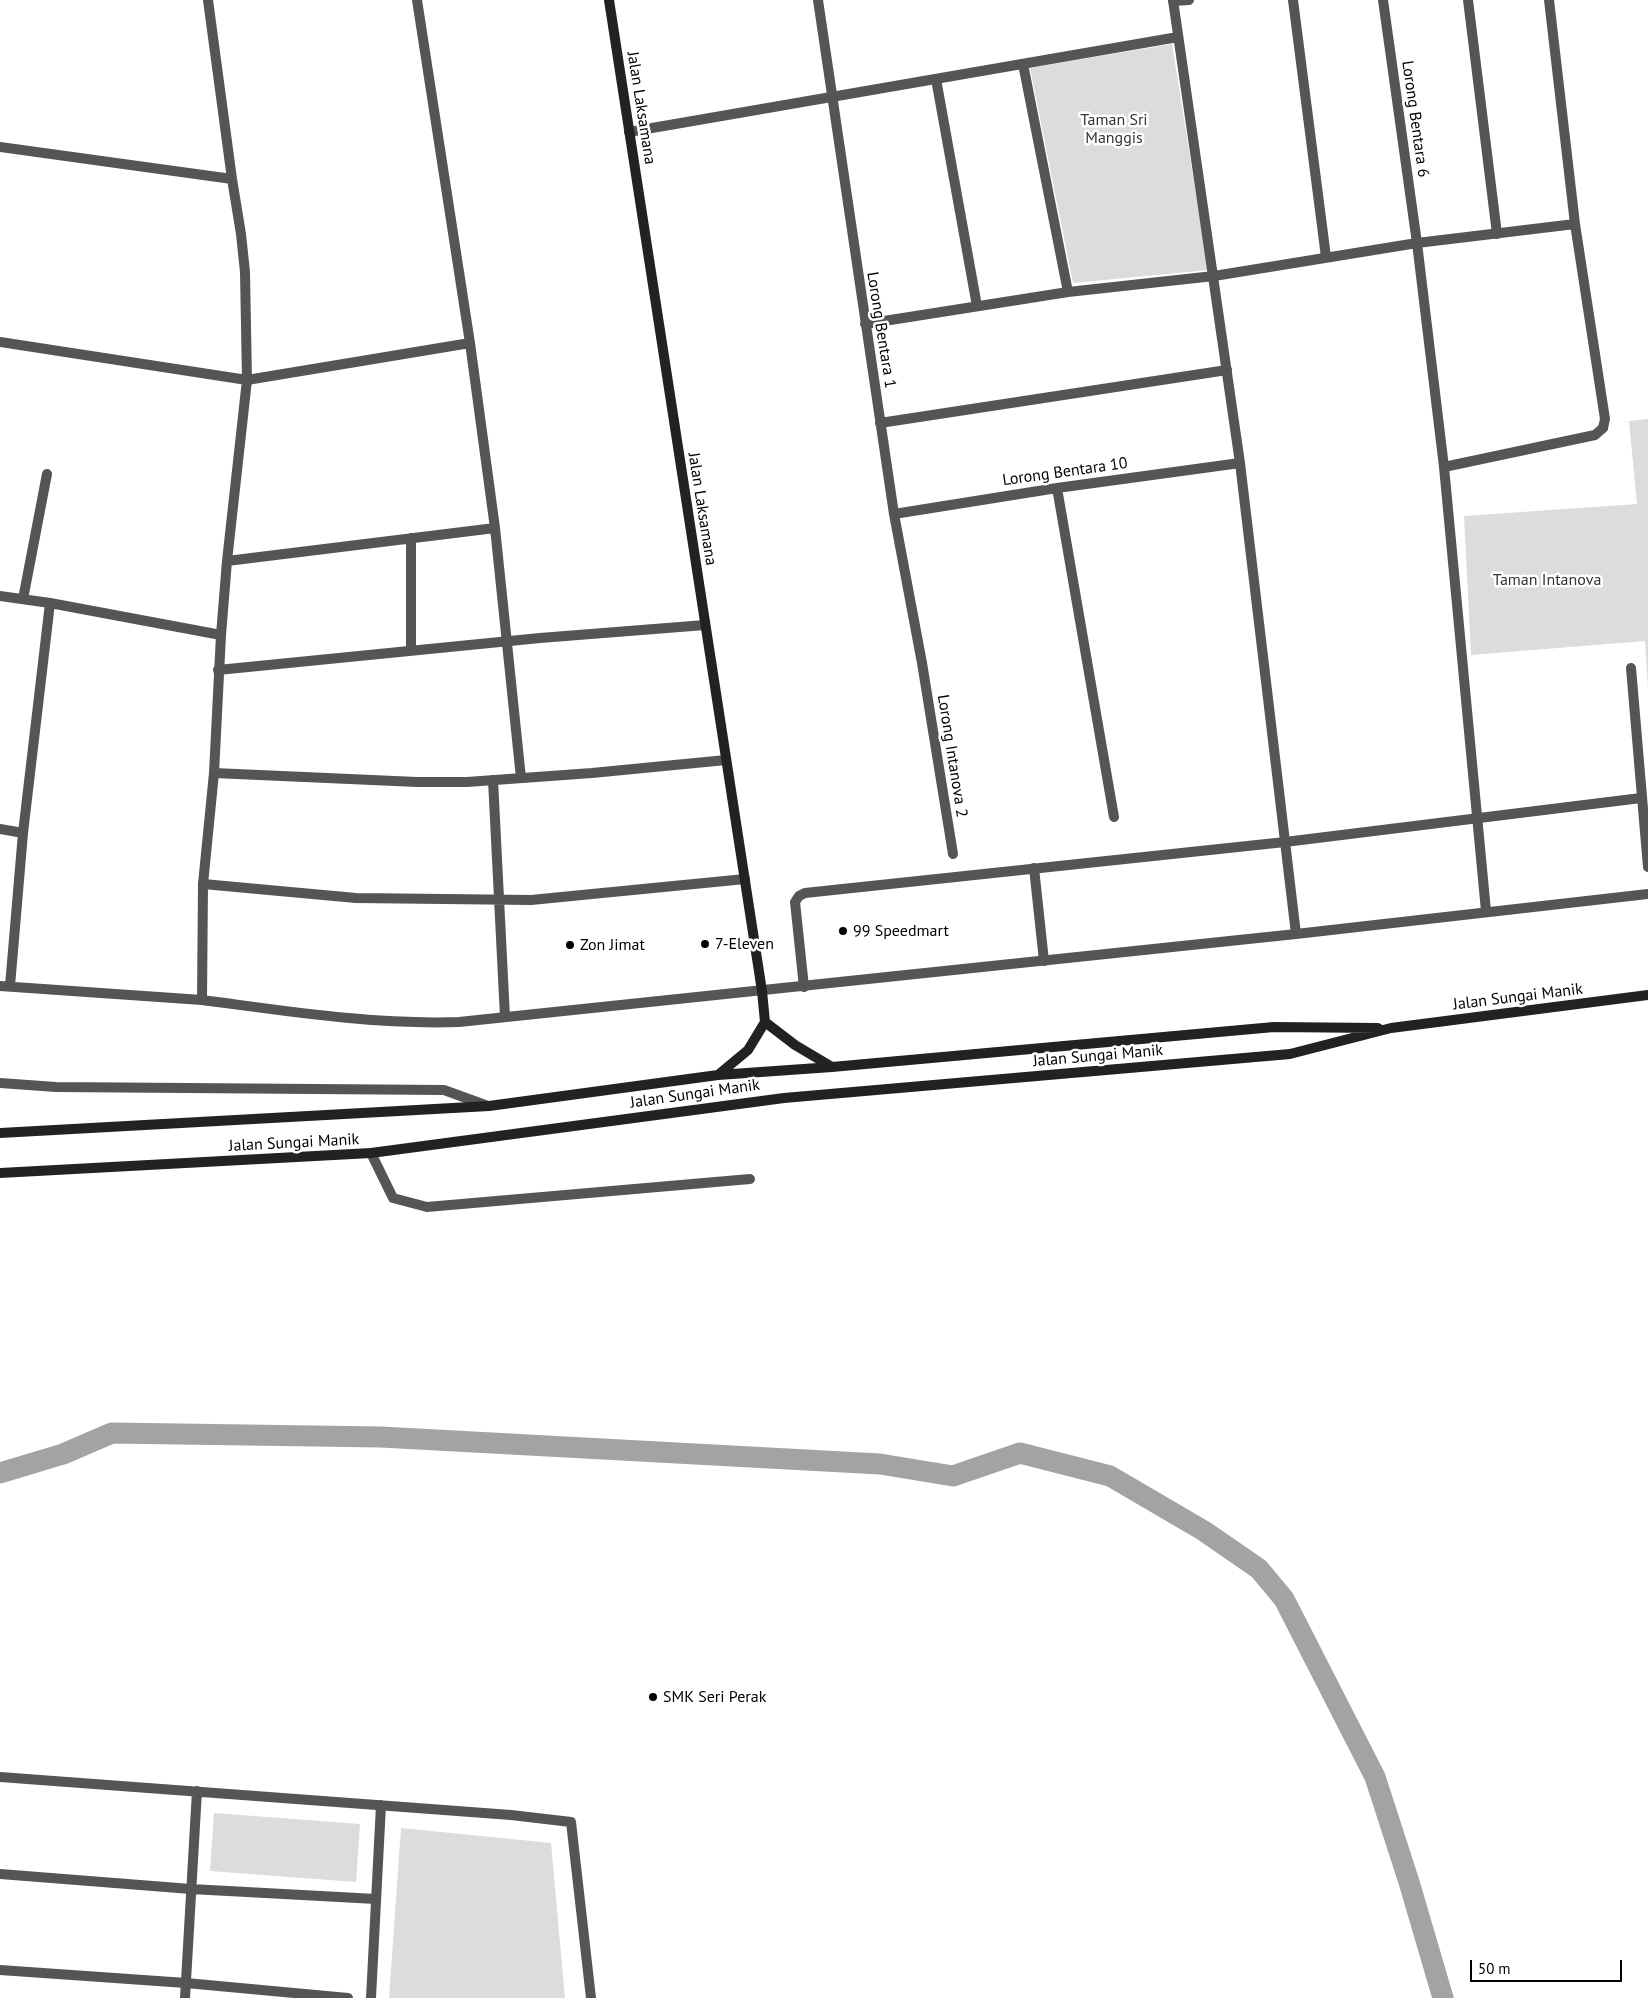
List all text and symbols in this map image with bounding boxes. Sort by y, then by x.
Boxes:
street label: Jalan Laksamana [623,50,659,166]
street label: Lorong Bentara 6 [1397,59,1433,179]
park label: Taman Sri Manggis [1080,110,1148,148]
street label: Lorong Bentara 1 [862,270,900,390]
street label: Jalan Laksamana [684,451,720,567]
street label: Lorong Bentara 10 [1001,454,1129,490]
park label: Taman Intanova [1493,570,1601,590]
street label: Lorong Intanova 2 [933,693,971,819]
place label: 99 Speedmart [853,921,949,941]
marker: 99 Speedmart [837,925,849,937]
place label: 7-Eleven [715,934,774,954]
place label: Zon Jimat [580,935,645,955]
marker: 7-Eleven [699,938,711,950]
marker: Zon Jimat [564,939,576,951]
street label: Jalan Sungai Manik [1452,980,1584,1014]
street label: Jalan Sungai Manik [1032,1041,1164,1071]
street label: Jalan Sungai Manik [629,1075,761,1113]
street label: Jalan Sungai Manik [228,1130,360,1156]
place label: SMK Seri Perak [663,1687,766,1707]
marker: SMK Seri Perak [647,1691,659,1703]
scale bar [1473,1950,1626,1982]
text: 50 m [1478,1959,1511,1978]

